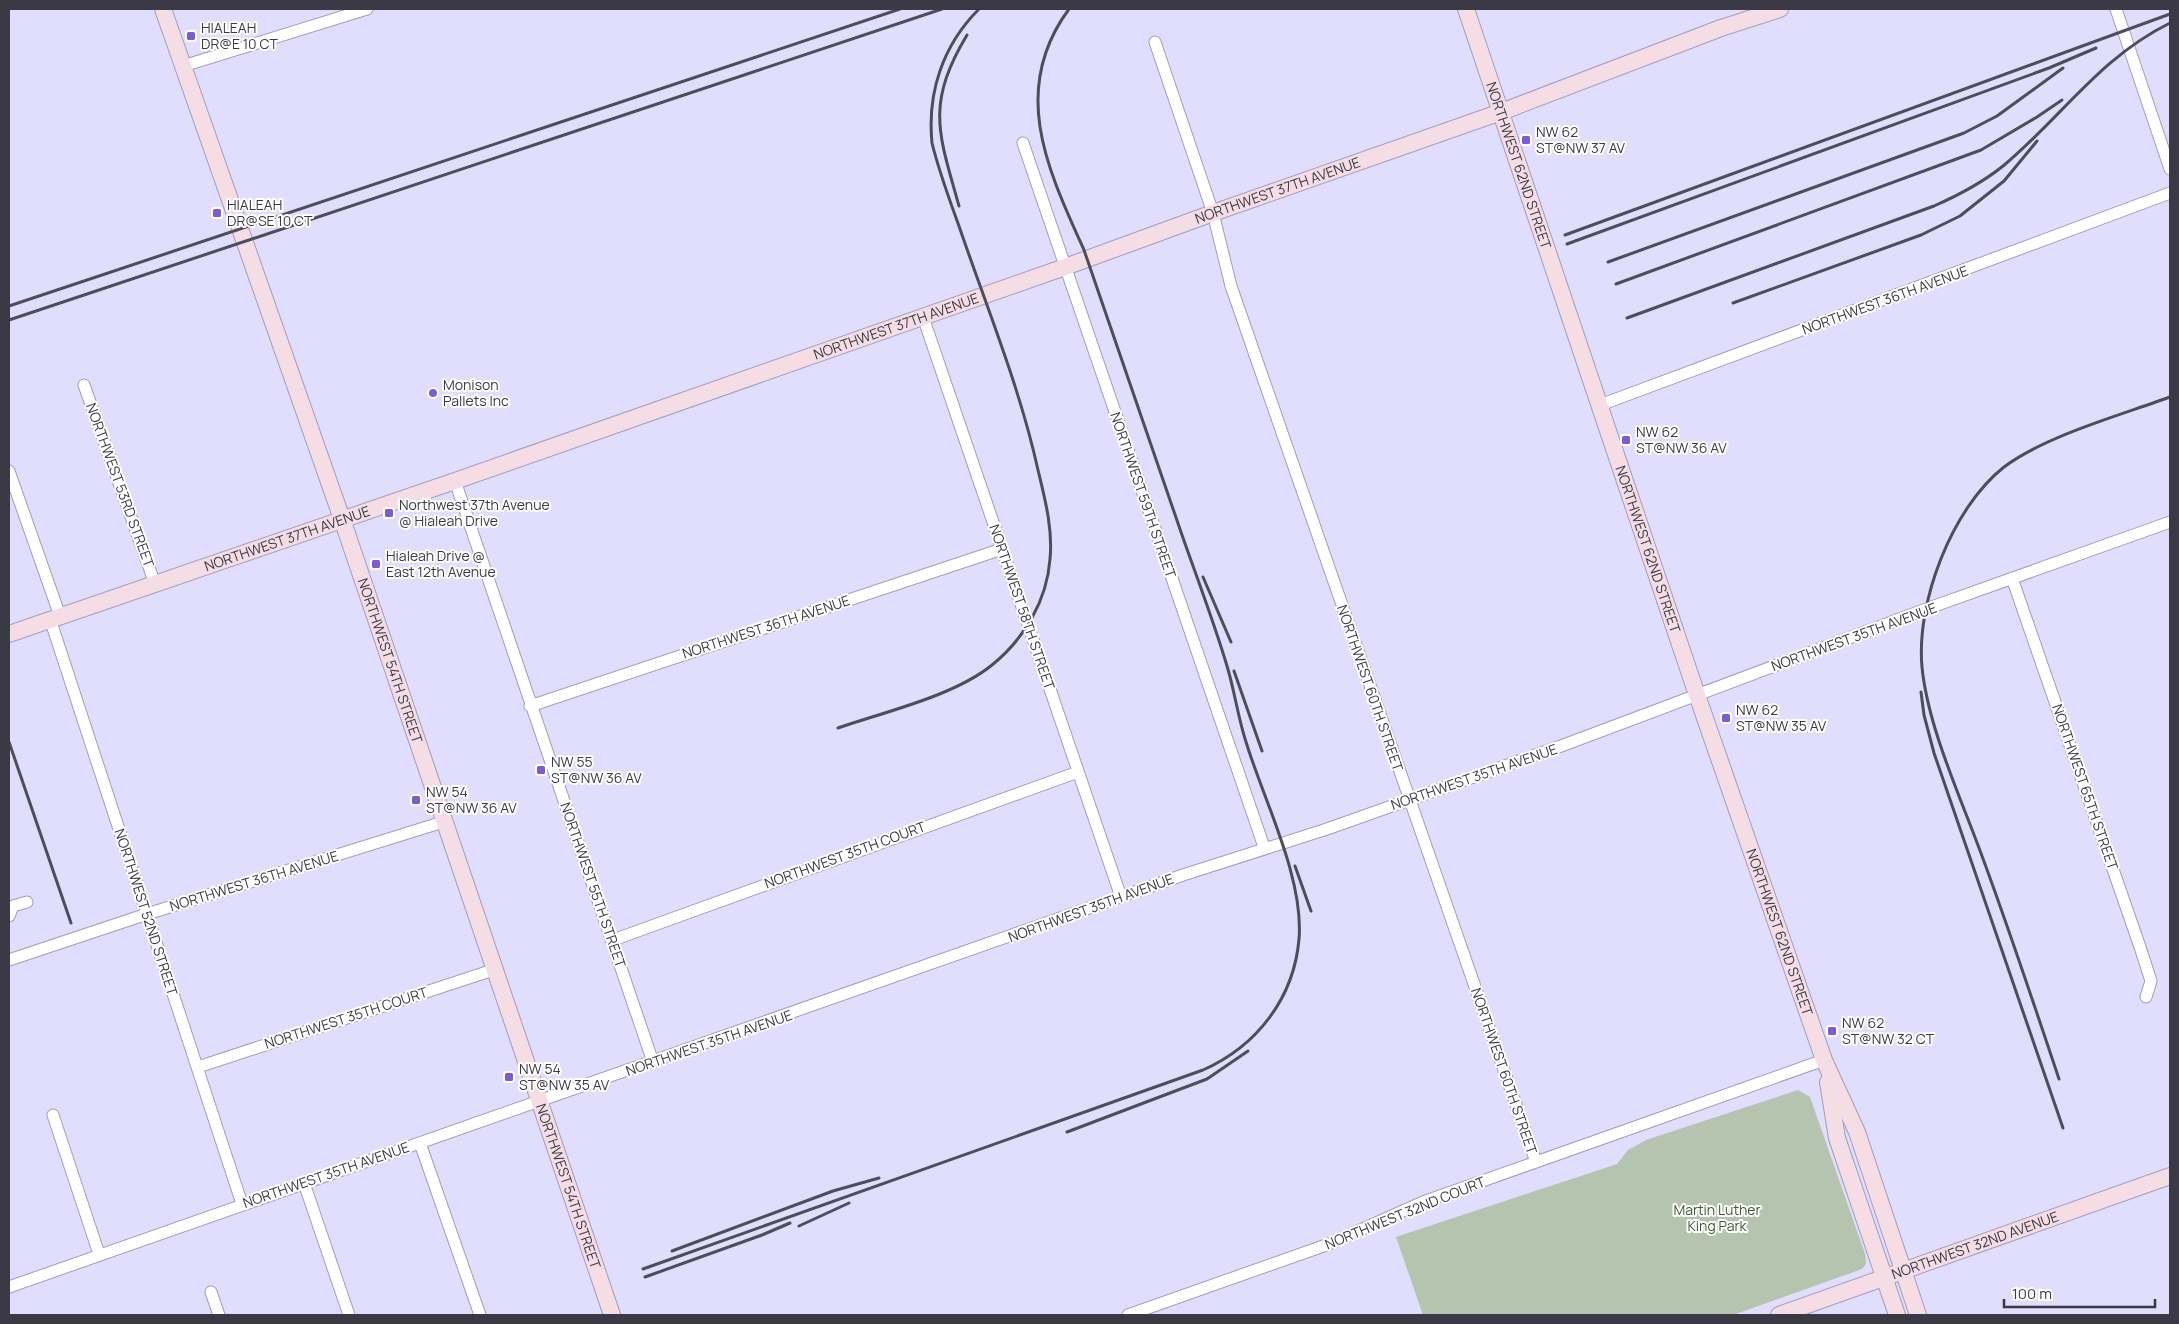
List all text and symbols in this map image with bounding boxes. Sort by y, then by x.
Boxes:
place label: HIALEAH DR@E 10 CT [201,18,278,53]
marker: HIALEAH DR@E 10 CT [185,30,197,42]
street label: NORTHWEST 62ND STREET [1482,79,1556,252]
place label: NW 62 ST@NW 37 AV [1536,122,1626,157]
marker: NW 62 ST@NW 37 AV [1520,134,1532,146]
street label: NORTHWEST 37TH AVENUE [1192,152,1363,228]
place label: HIALEAH DR@SE 10 CT [227,195,313,230]
marker: HIALEAH DR@SE 10 CT [211,207,223,219]
street label: NORTHWEST 36TH AVENUE [1799,261,1971,338]
street label: NORTHWEST 37TH AVENUE [811,288,981,364]
place label: Monison Pallets Inc [443,375,509,410]
marker: Monison Pallets Inc [427,387,439,399]
street label: NORTHWEST 53RD STREET [82,400,159,570]
street label: NORTHWEST 59TH STREET [1106,409,1181,581]
place label: NW 62 ST@NW 36 AV [1636,422,1727,457]
marker: NW 62 ST@NW 36 AV [1620,434,1632,446]
street label: NORTHWEST 62ND STREET [1611,463,1686,636]
place label: Northwest 37th Avenue @ Hialeah Drive [399,495,550,530]
street label: NORTHWEST 37TH AVENUE [202,501,372,575]
marker: Northwest 37th Avenue @ Hialeah Drive [383,507,395,519]
street label: NORTHWEST 58TH STREET [985,522,1060,693]
place label: Hialeah Drive @ East 12th Avenue [386,546,496,581]
marker: Hialeah Drive @ East 12th Avenue [370,558,382,570]
street label: NORTHWEST 54TH STREET [354,575,427,746]
street label: NORTHWEST 36TH AVENUE [679,590,852,663]
street label: NORTHWEST 35TH AVENUE [1768,598,1939,675]
street label: NORTHWEST 60TH STREET [1333,602,1408,774]
place label: NW 62 ST@NW 35 AV [1736,700,1827,735]
street label: NORTHWEST 65TH STREET [2048,701,2123,873]
marker: NW 62 ST@NW 35 AV [1720,712,1732,724]
street label: NORTHWEST 35TH AVENUE [1388,739,1560,814]
place label: NW 55 ST@NW 36 AV [551,752,642,787]
marker: NW 55 ST@NW 36 AV [535,764,547,776]
place label: NW 54 ST@NW 36 AV [426,782,517,817]
marker: NW 54 ST@NW 36 AV [410,794,422,806]
street label: NORTHWEST 55TH STREET [556,800,631,971]
street label: NORTHWEST 35TH COURT [762,816,929,893]
street label: NORTHWEST 52ND STREET [111,826,183,998]
street label: NORTHWEST 36TH AVENUE [167,846,341,915]
street label: NORTHWEST 62ND STREET [1742,846,1818,1019]
street label: NORTHWEST 35TH AVENUE [1005,869,1176,946]
street label: NORTHWEST 35TH COURT [262,982,430,1053]
street label: NORTHWEST 60TH STREET [1467,985,1542,1157]
street label: NORTHWEST 35TH AVENUE [623,1005,795,1080]
place label: NW 62 ST@NW 32 CT [1842,1013,1935,1048]
marker: NW 62 ST@NW 32 CT [1826,1025,1838,1037]
place label: NW 54 ST@NW 35 AV [519,1059,610,1094]
marker: NW 54 ST@NW 35 AV [503,1071,515,1083]
street label: NORTHWEST 54TH STREET [532,1101,606,1272]
street label: NORTHWEST 35TH AVENUE [240,1137,412,1212]
street label: NORTHWEST 32ND COURT [1322,1171,1488,1253]
park label: Martin Luther King Park [1673,1200,1761,1235]
street label: NORTHWEST 32ND AVENUE [1889,1206,2061,1283]
scale bar [2004,1276,2155,1308]
text: 100 m [2012,1283,2052,1304]

